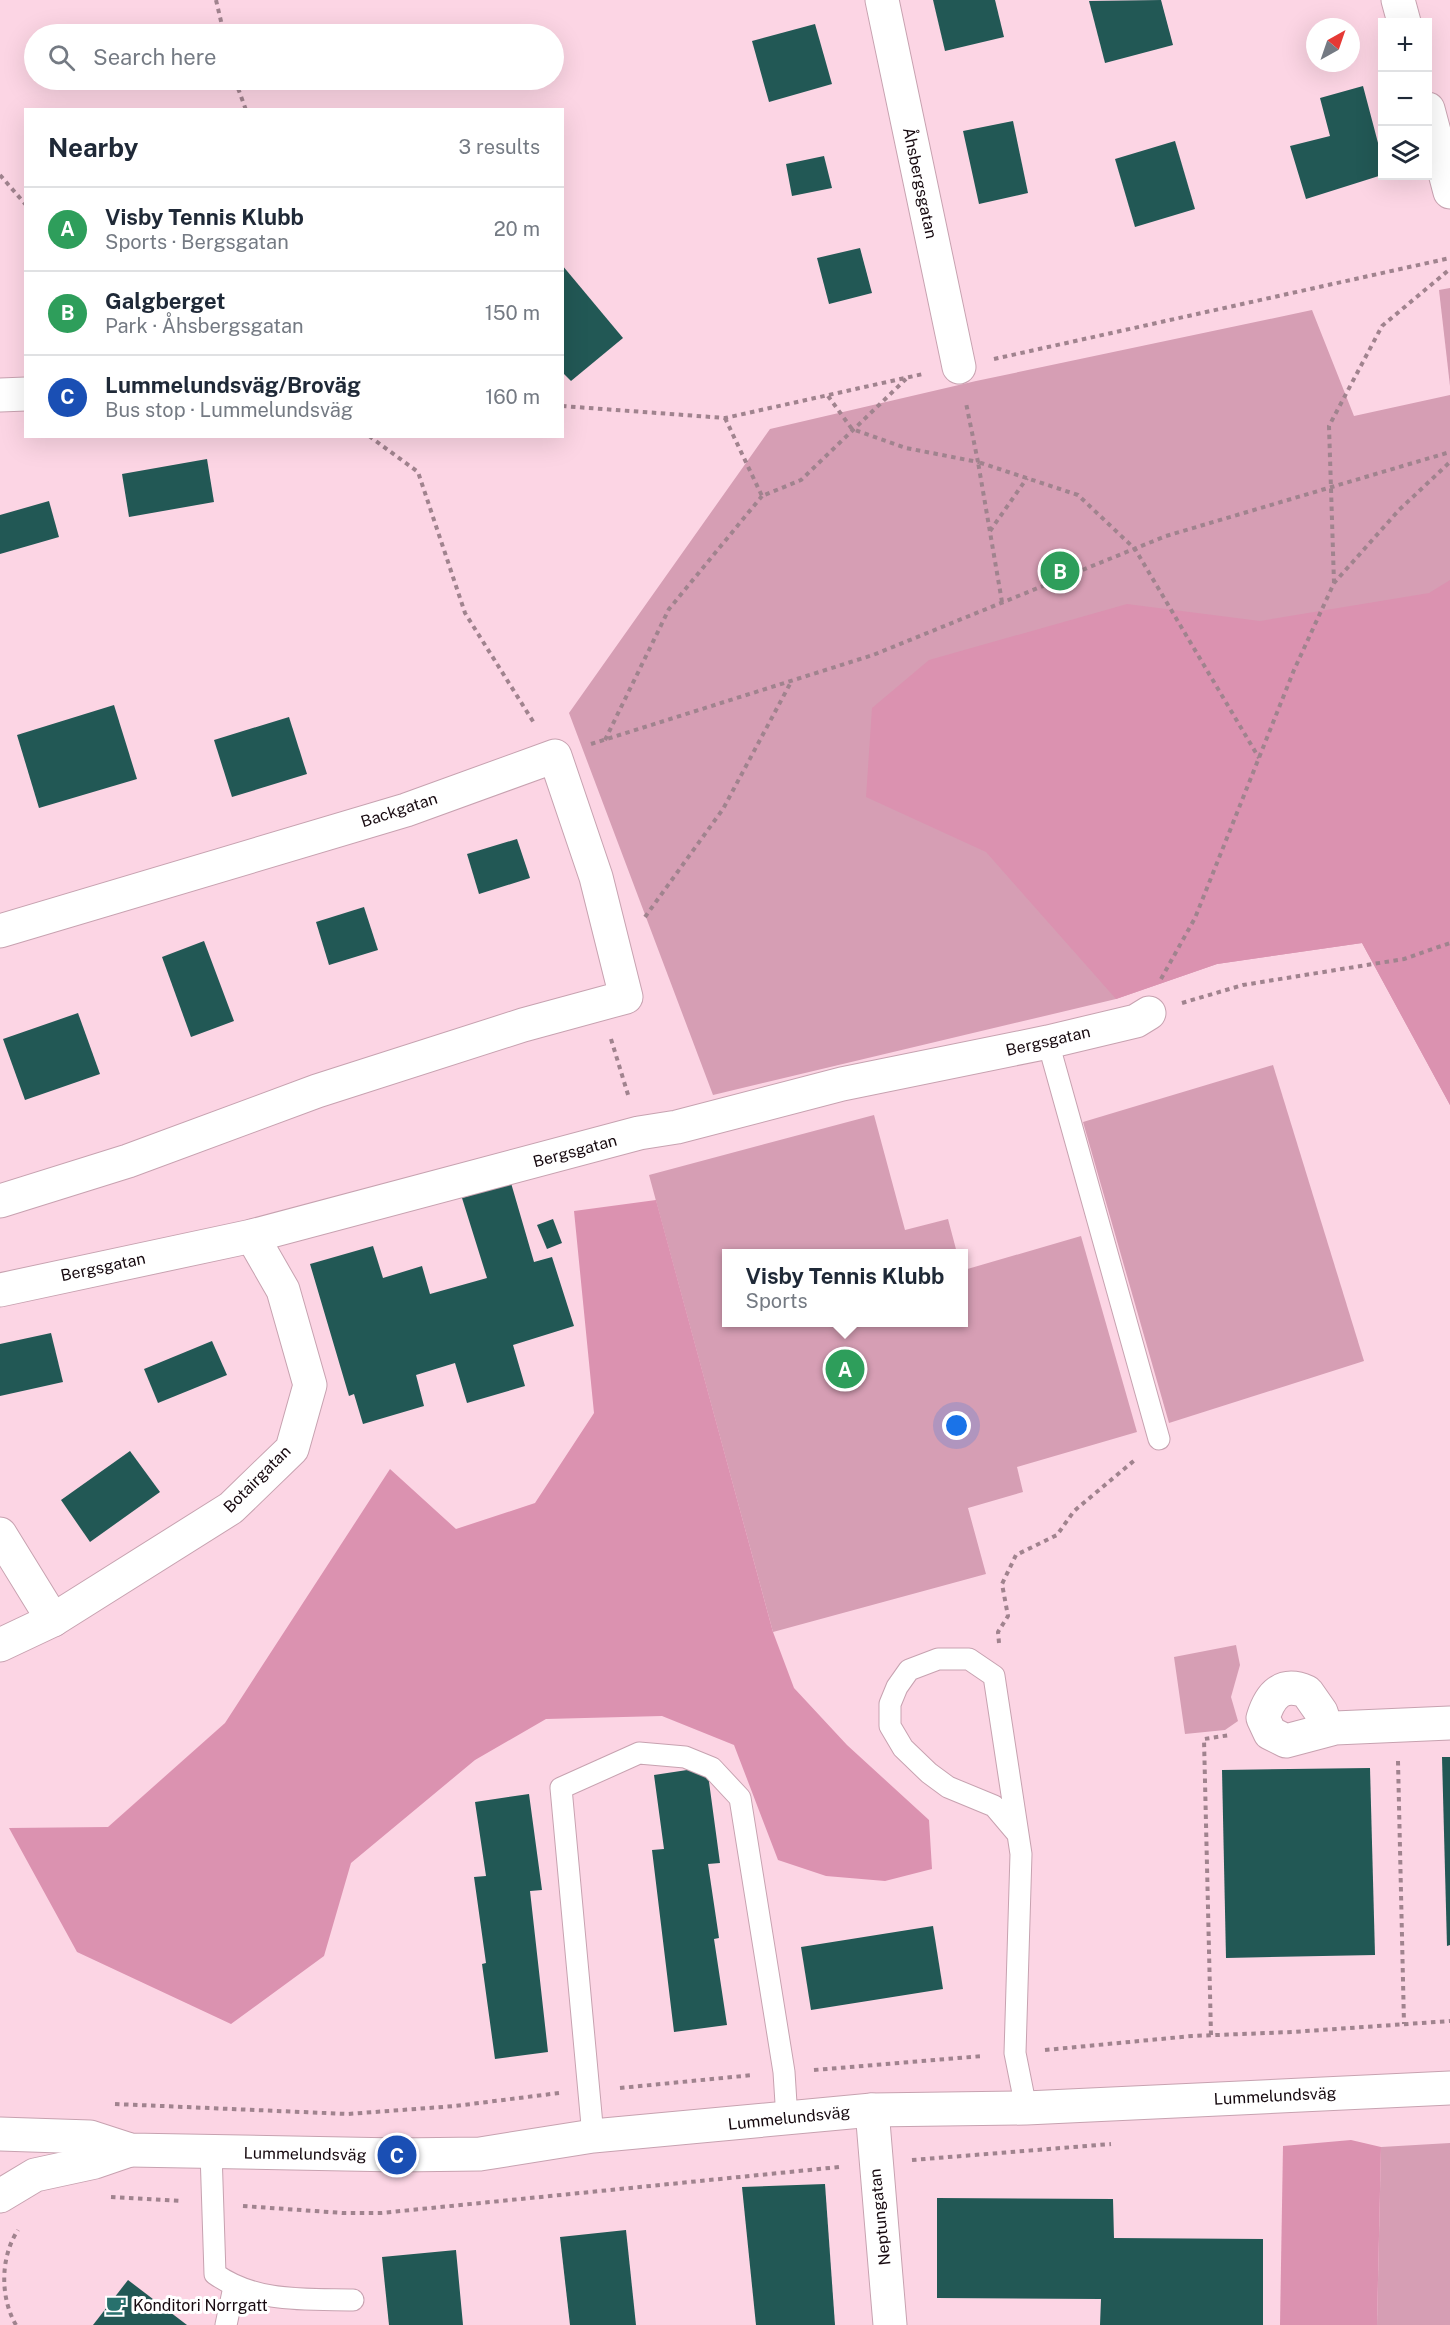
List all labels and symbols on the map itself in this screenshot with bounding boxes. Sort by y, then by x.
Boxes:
north arrow [1306,18,1360,72]
street label: Åhsbergsgatan [899,125,943,240]
pin: B [1040,548,1080,594]
street label: Backgatan [358,789,440,831]
street label: Bergsgatan [1004,1022,1092,1060]
street label: Bergsgatan [531,1131,619,1171]
street label: Bergsgatan [59,1249,147,1285]
pin: A [826,1346,864,1392]
your location [942,1411,971,1440]
street label: Botairgatan [220,1442,294,1516]
street label: Lummelundsväg [1213,2083,1337,2109]
street label: Lummelundsväg [727,2102,851,2134]
pin: C [378,2132,416,2178]
street label: Lummelundsväg [243,2143,367,2165]
street label: Neptungatan [865,2168,895,2266]
cafe icon: Konditori Norrgatt [104,2293,128,2317]
place label: Konditori Norrgatt [133,2296,268,2315]

